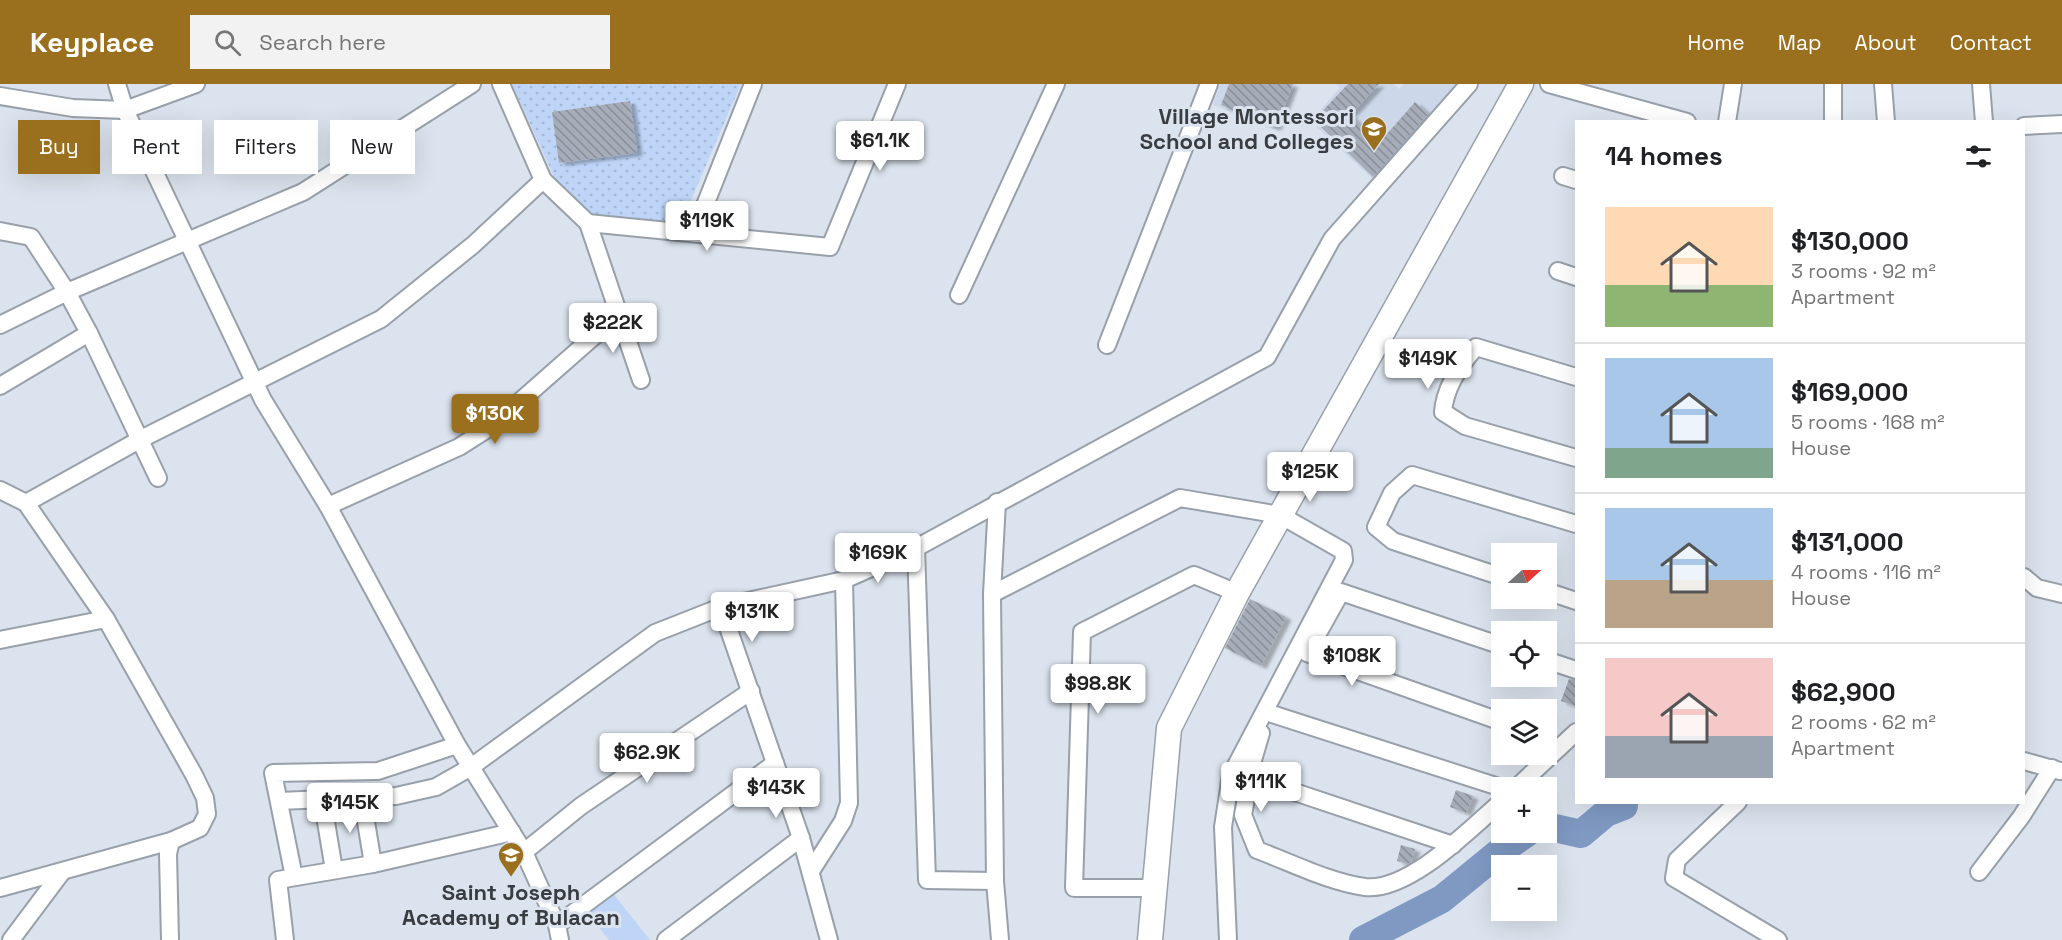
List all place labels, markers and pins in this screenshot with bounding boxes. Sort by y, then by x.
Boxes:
place label: Village Montessori School and Colleges [1140,102,1354,155]
school or university icon: Village Montessori School and Colleges [1359,114,1389,152]
pin: $61.1K [831,121,929,172]
pin: $119K [665,201,749,252]
pin: $222K [571,303,655,354]
pin: $149K [1386,339,1470,390]
pin: $130K [453,394,537,445]
pin: $125K [1268,452,1352,503]
pin: $169K [836,533,920,584]
pin: $131K [710,592,794,643]
pin: $108K [1310,636,1394,687]
pin: $98.8K [1049,664,1147,715]
pin: $62.9K [598,733,696,784]
pin: $111K [1219,762,1303,813]
pin: $143K [734,768,818,819]
pin: $145K [308,783,392,834]
school or university icon: Saint Joseph Academy of Bulacan [496,840,526,878]
place label: Saint Joseph Academy of Bulacan [402,878,620,931]

